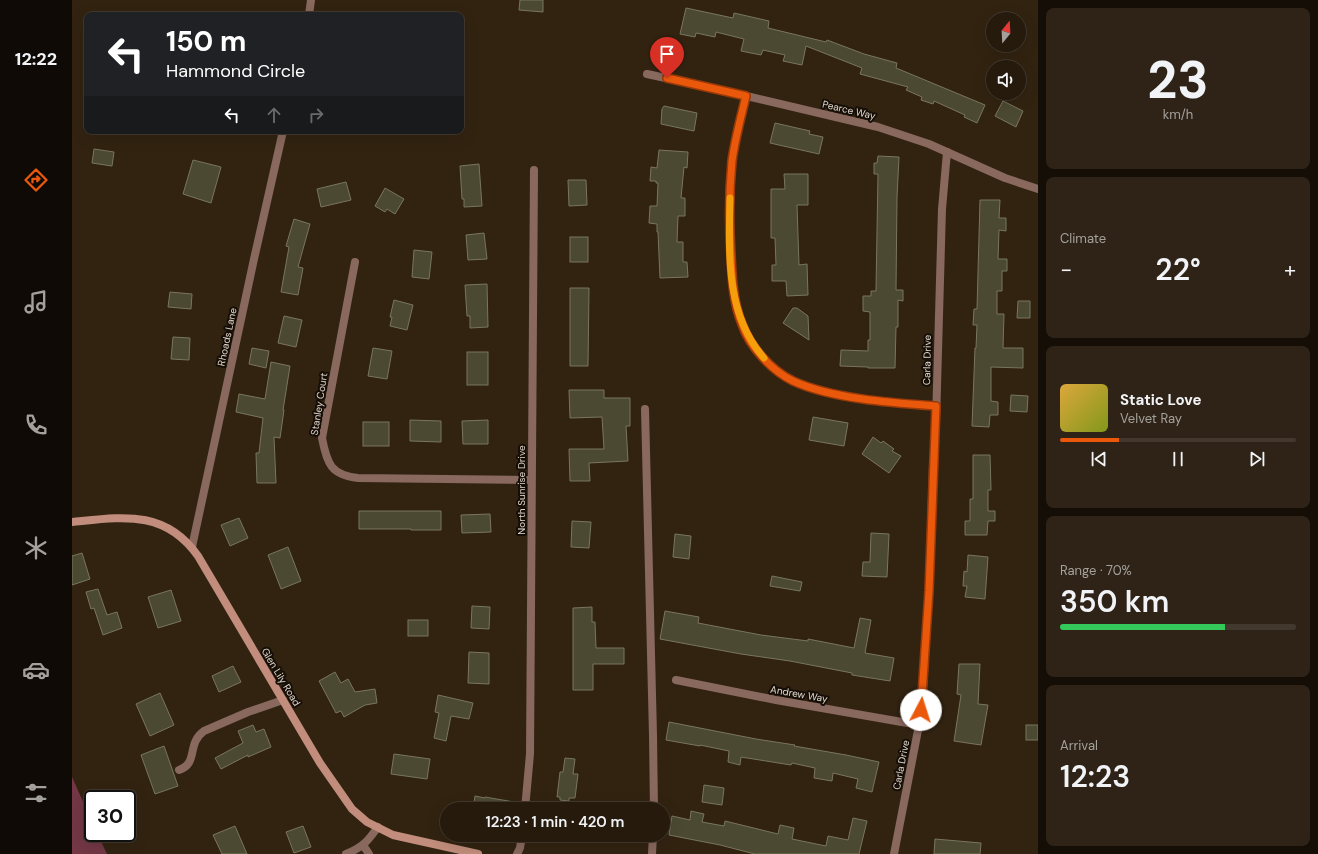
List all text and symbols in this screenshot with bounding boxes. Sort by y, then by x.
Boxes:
north arrow [986,12,1026,52]
map controls [986,12,1026,100]
text: 150 m [166,23,246,60]
icon: left [100,28,152,80]
pin [650,37,684,78]
icon: arrive [656,43,678,65]
text: 23 [1147,46,1209,114]
text: 12:22 [15,47,57,71]
text: Hammond Circle [166,59,305,83]
button: sound [986,60,1026,100]
street label: Pearce Way [821,98,877,123]
icon: left [221,104,243,126]
icon: ahead [263,104,285,126]
icon: right [305,104,327,126]
text: km/h [1163,106,1193,123]
icon: directions [22,166,50,194]
text: Climate [1060,230,1106,247]
text: 22° [1155,250,1201,289]
text: − [1060,255,1072,284]
text: + [1284,255,1296,284]
icon: music [22,288,50,316]
street label: Rhoads Lane [214,306,240,367]
street label: Carla Drive [920,334,934,385]
street label: Stanley Court [308,372,330,436]
text: Static Love [1120,390,1201,410]
text: Velvet Ray [1120,410,1182,427]
icon: phone [22,411,50,439]
street label: North Sunrise Drive [515,445,528,535]
icon: previous [1088,448,1110,470]
icon: pause [1167,448,1189,470]
icon: next [1246,448,1268,470]
icon: climate [22,534,50,562]
text: Range · 70% [1060,562,1132,579]
text: 350 km [1060,582,1169,621]
street label: Glen Lily Road [259,646,303,708]
icon: car [22,656,50,684]
street label: Andrew Way [769,683,829,706]
position arrow [900,689,942,731]
text: Arrival [1060,737,1098,754]
street label: Carla Drive [890,739,912,791]
text: 12:23 [1060,757,1130,796]
icon: filters [22,779,50,807]
speed limit sign: 30 [84,790,136,842]
text: 12:23 · 1 min · 420 m [486,812,624,832]

